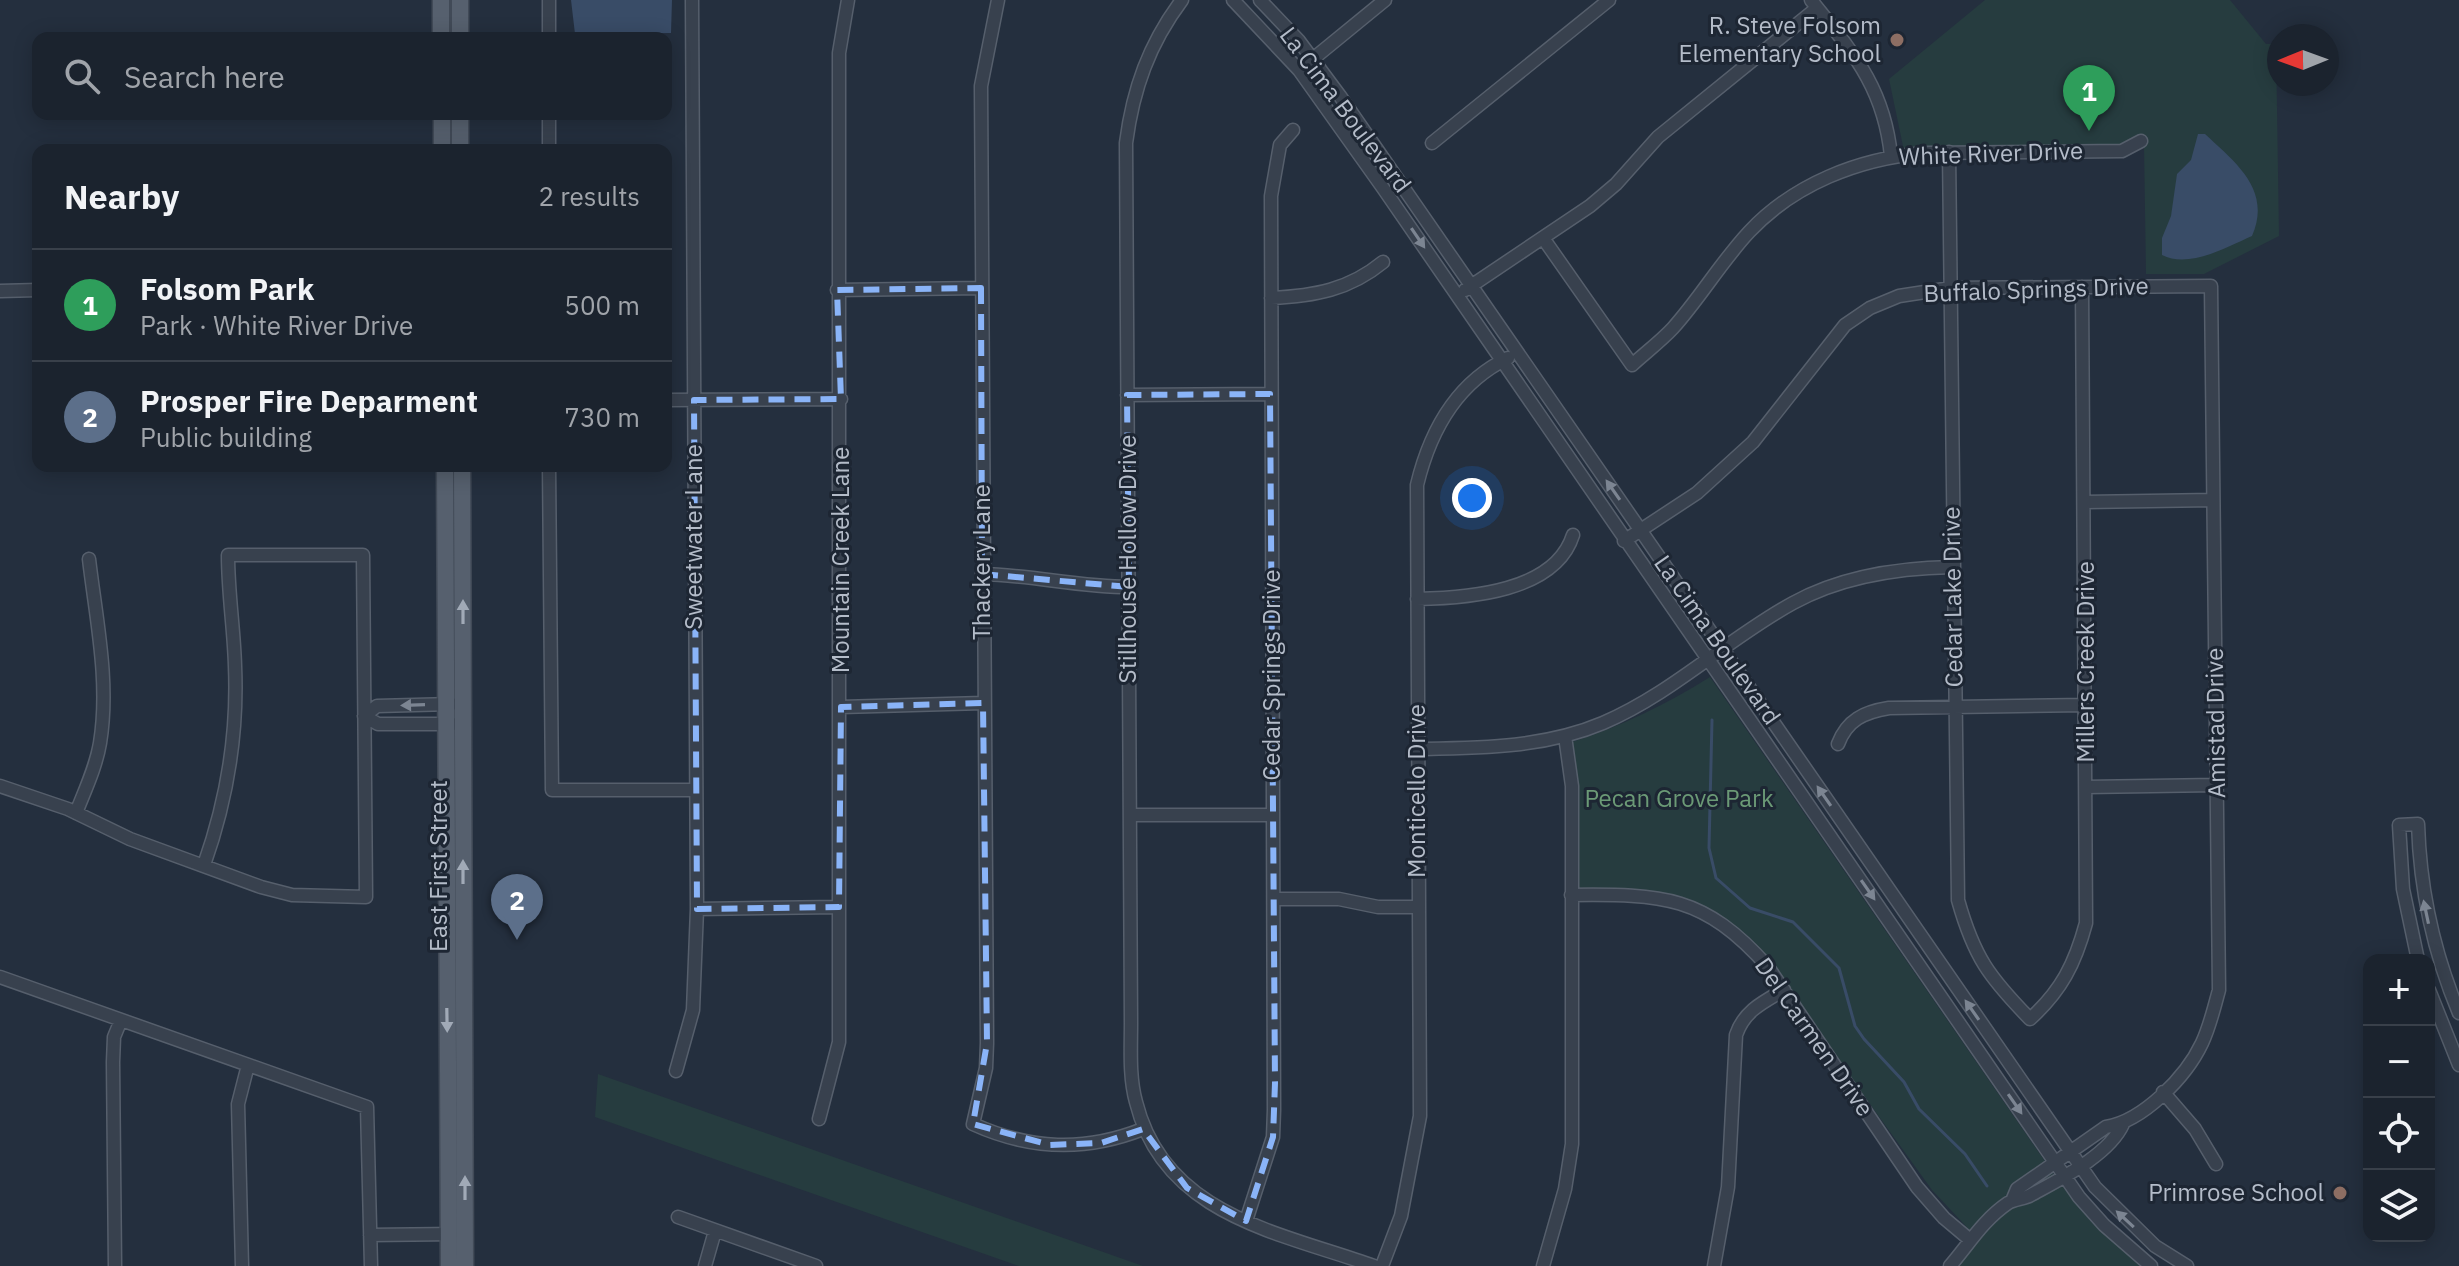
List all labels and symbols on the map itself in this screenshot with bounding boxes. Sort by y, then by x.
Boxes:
place label: R. Steve Folsom Elementary School [1679,9,1881,69]
street label: La Cima Boulevard [1273,20,1419,199]
north arrow [2267,24,2339,96]
marker: R. Steve Folsom Elementary School [1888,31,1906,49]
pin: 1 [2063,65,2115,131]
street label: White River Drive [1898,134,2084,172]
one-way arrow [1410,228,1425,249]
street label: Buffalo Springs Drive [1923,269,2149,309]
street label: Stillhouse Hollow Drive [1111,435,1143,684]
street label: Sweetwater Lane [677,444,709,630]
street label: Mountain Creek Lane [824,447,856,673]
your location [1452,478,1492,518]
one-way arrow [1606,479,1621,500]
street label: Thackery Lane [965,484,997,640]
street label: Cedar Lake Drive [1934,506,1970,688]
street label: La Cima Boulevard [1647,548,1788,731]
street label: Millers Creek Drive [2069,561,2101,763]
street label: Cedar Springs Drive [1255,569,1287,781]
one-way arrow [457,599,470,624]
street label: Amistad Drive [2198,648,2232,798]
one-way arrow [400,699,425,712]
street label: Monticello Drive [1400,704,1432,878]
street label: East First Street [422,780,454,952]
park label: Pecan Grove Park [1584,782,1774,814]
one-way arrow [1817,785,1832,806]
one-way arrow [457,859,469,884]
pin: 2 [491,874,543,940]
one-way arrow [1860,879,1875,900]
one-way arrow [2420,900,2432,925]
street label: Del Carmen Drive [1748,951,1882,1122]
one-way arrow [1965,999,1980,1020]
one-way arrow [441,1008,454,1033]
one-way arrow [2007,1093,2022,1114]
one-way arrow [459,1175,471,1200]
place label: Primrose School [2148,1176,2324,1208]
marker: Primrose School [2331,1184,2349,1202]
one-way arrow [2116,1211,2135,1229]

